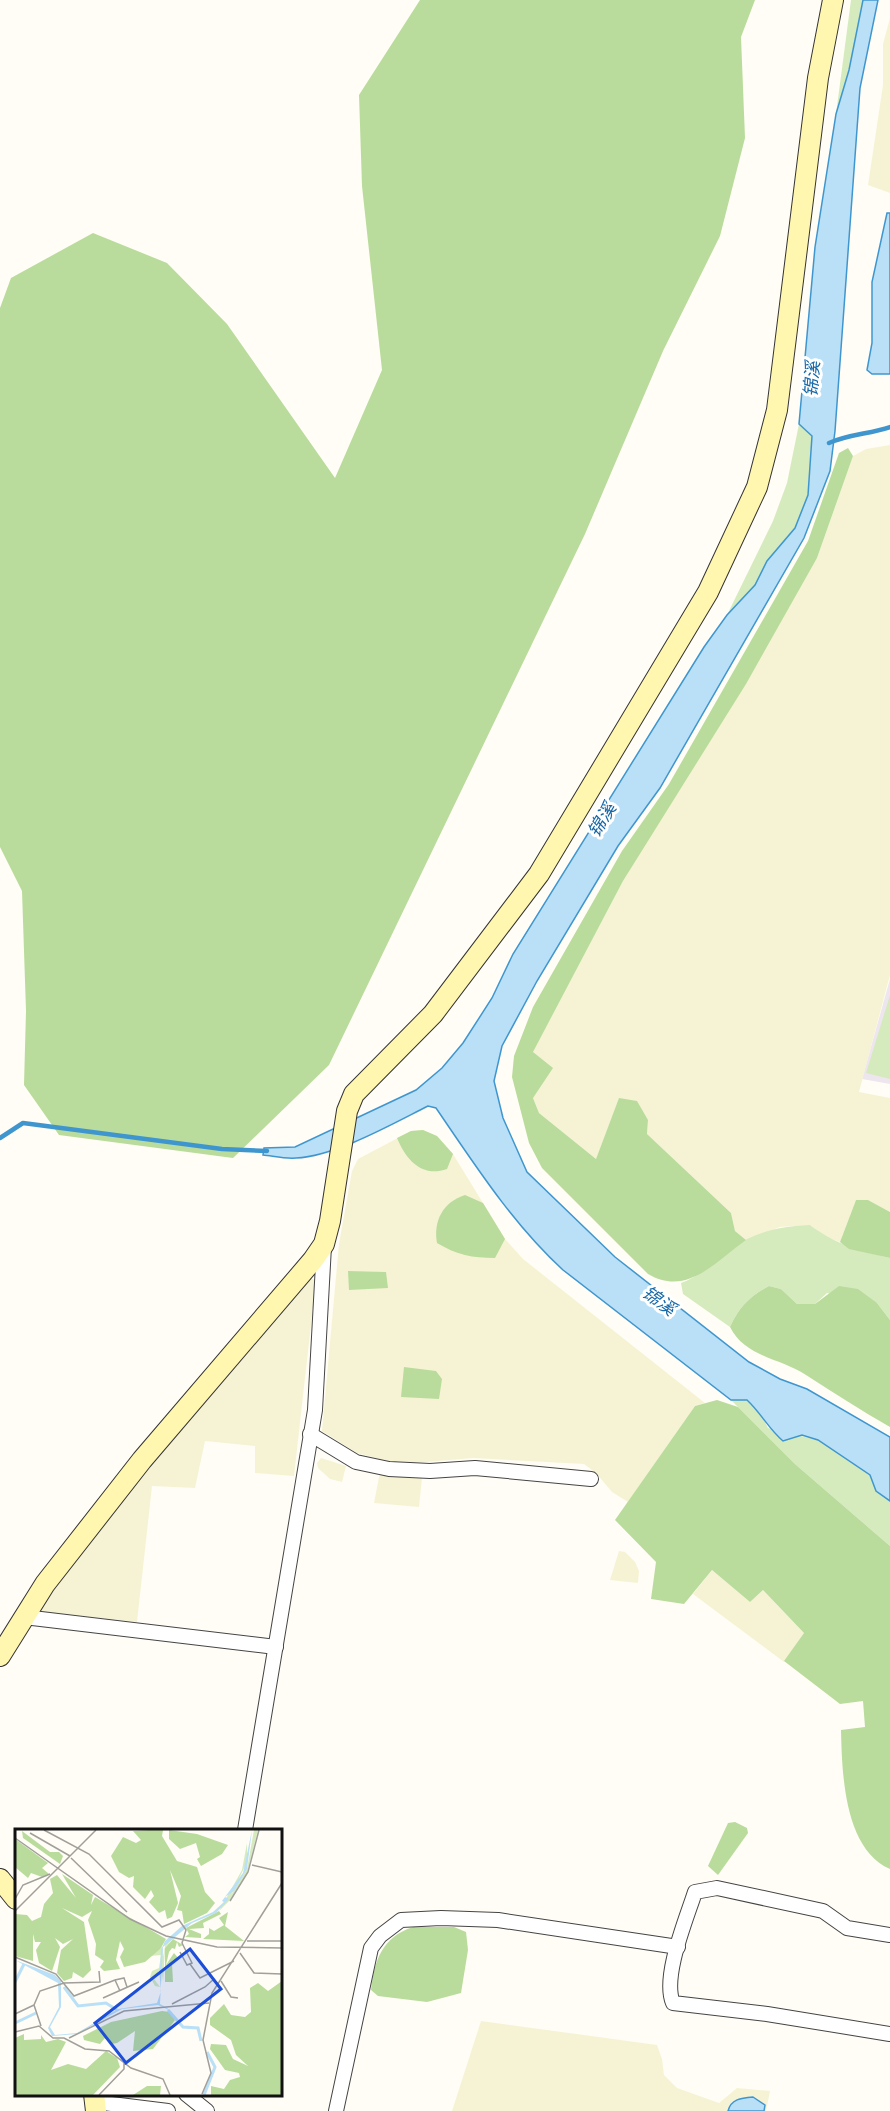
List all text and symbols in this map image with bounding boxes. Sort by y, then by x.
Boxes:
water label: 锦溪 [800,358,824,398]
water label: 锦溪 [583,797,622,841]
water label: 锦溪 [638,1282,682,1322]
inset map [15,1829,282,2096]

